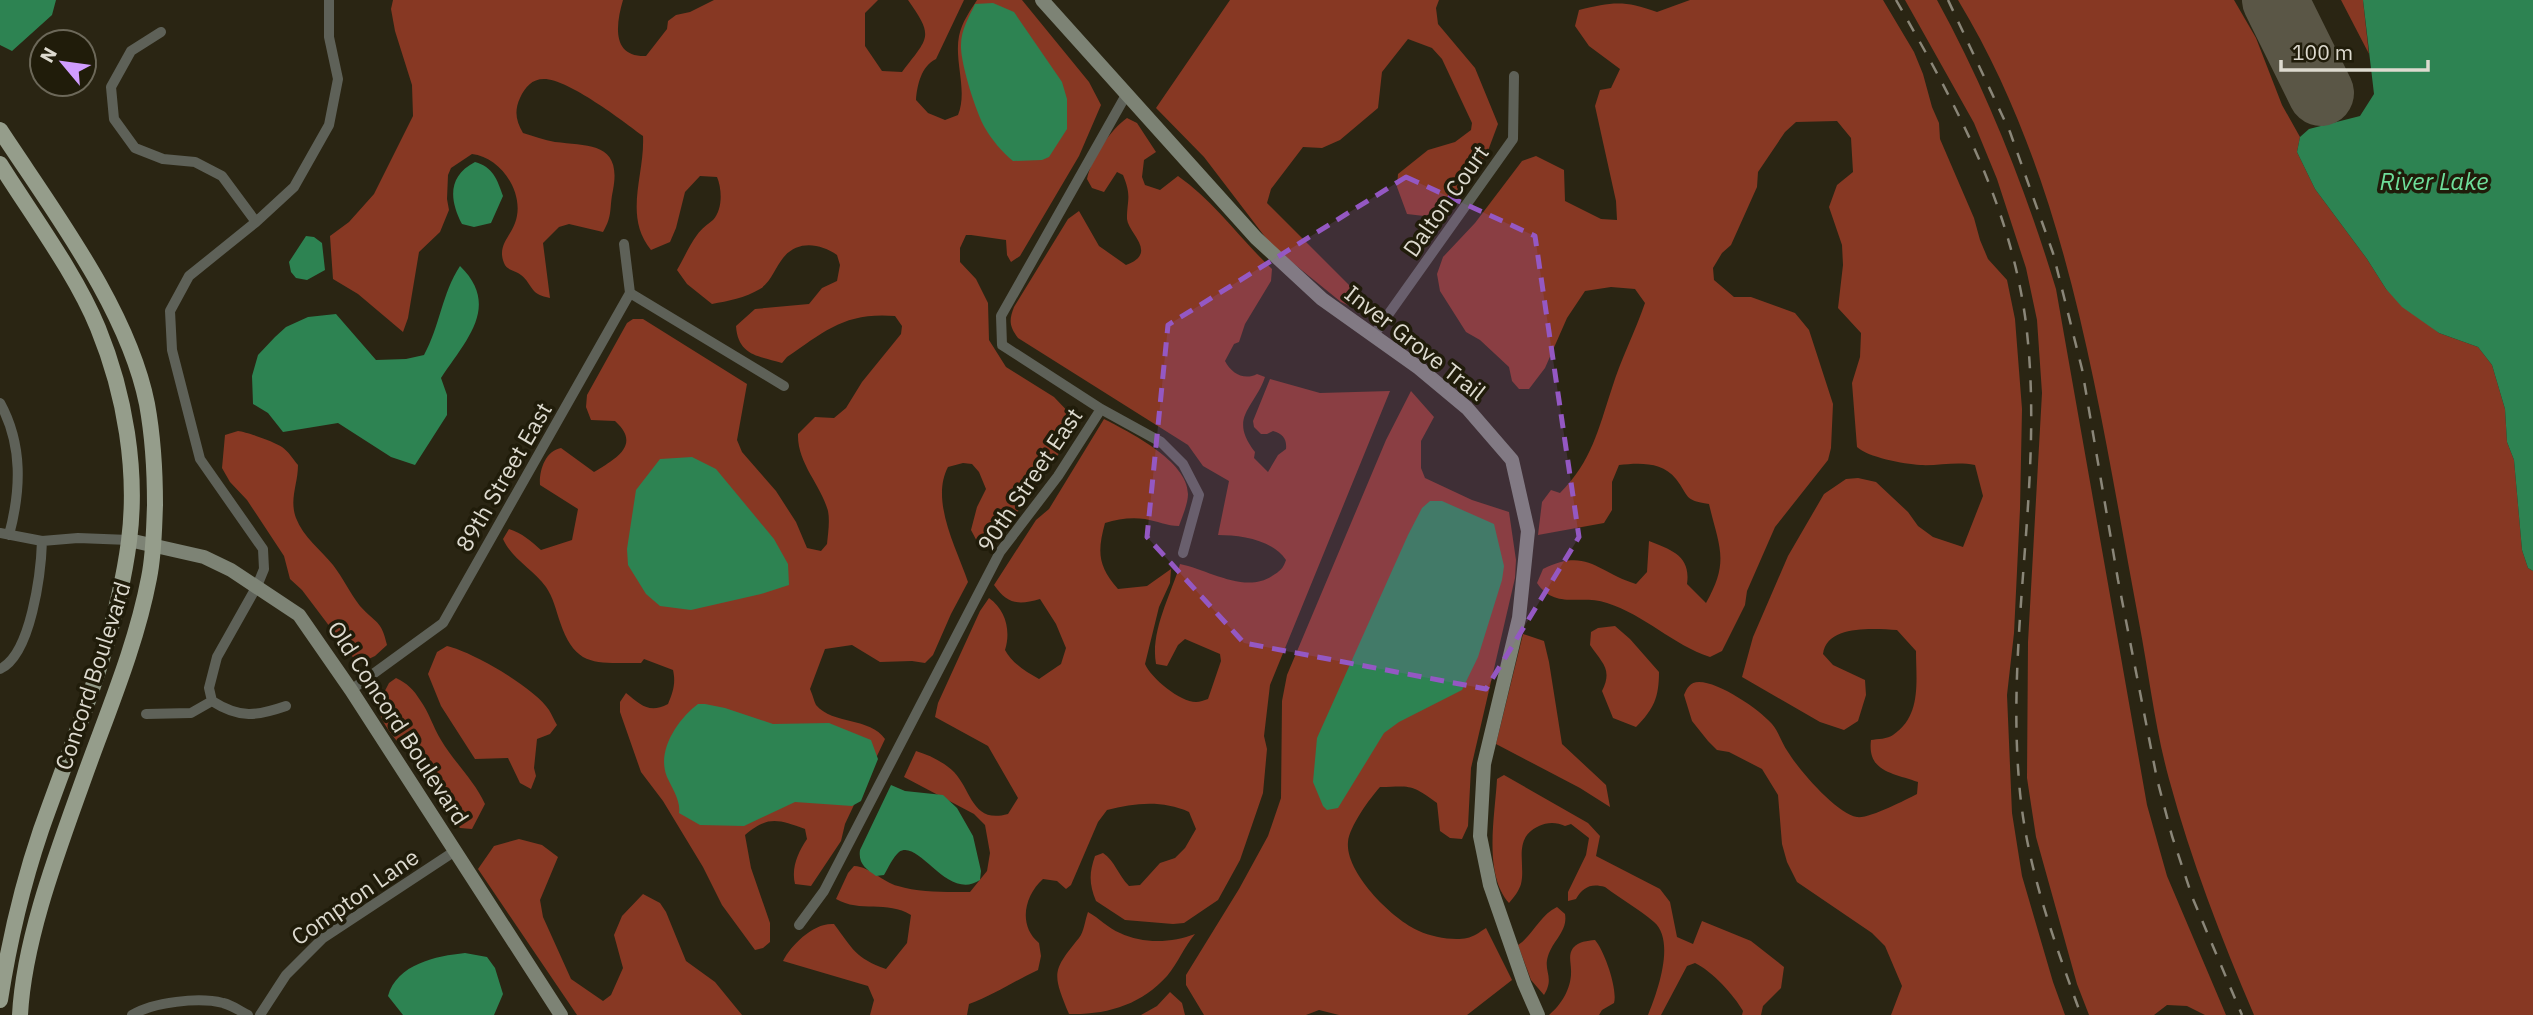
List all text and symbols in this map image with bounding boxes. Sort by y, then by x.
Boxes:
north arrow [28,28,98,98]
scale bar [2281,28,2428,72]
text: 100 m [2292,38,2353,66]
text: N [34,43,62,67]
street label: Dalton Court [1396,139,1495,262]
water label: River Lake [2380,165,2488,197]
street label: Inver Grove Trail [1339,278,1492,407]
street label: 89th Street East [448,396,558,557]
street label: 90th Street East [970,402,1088,557]
street label: Concord Boulevard [47,578,137,774]
street label: Old Concord Boulevard [322,615,476,830]
street label: Compton Lane [285,841,424,951]

